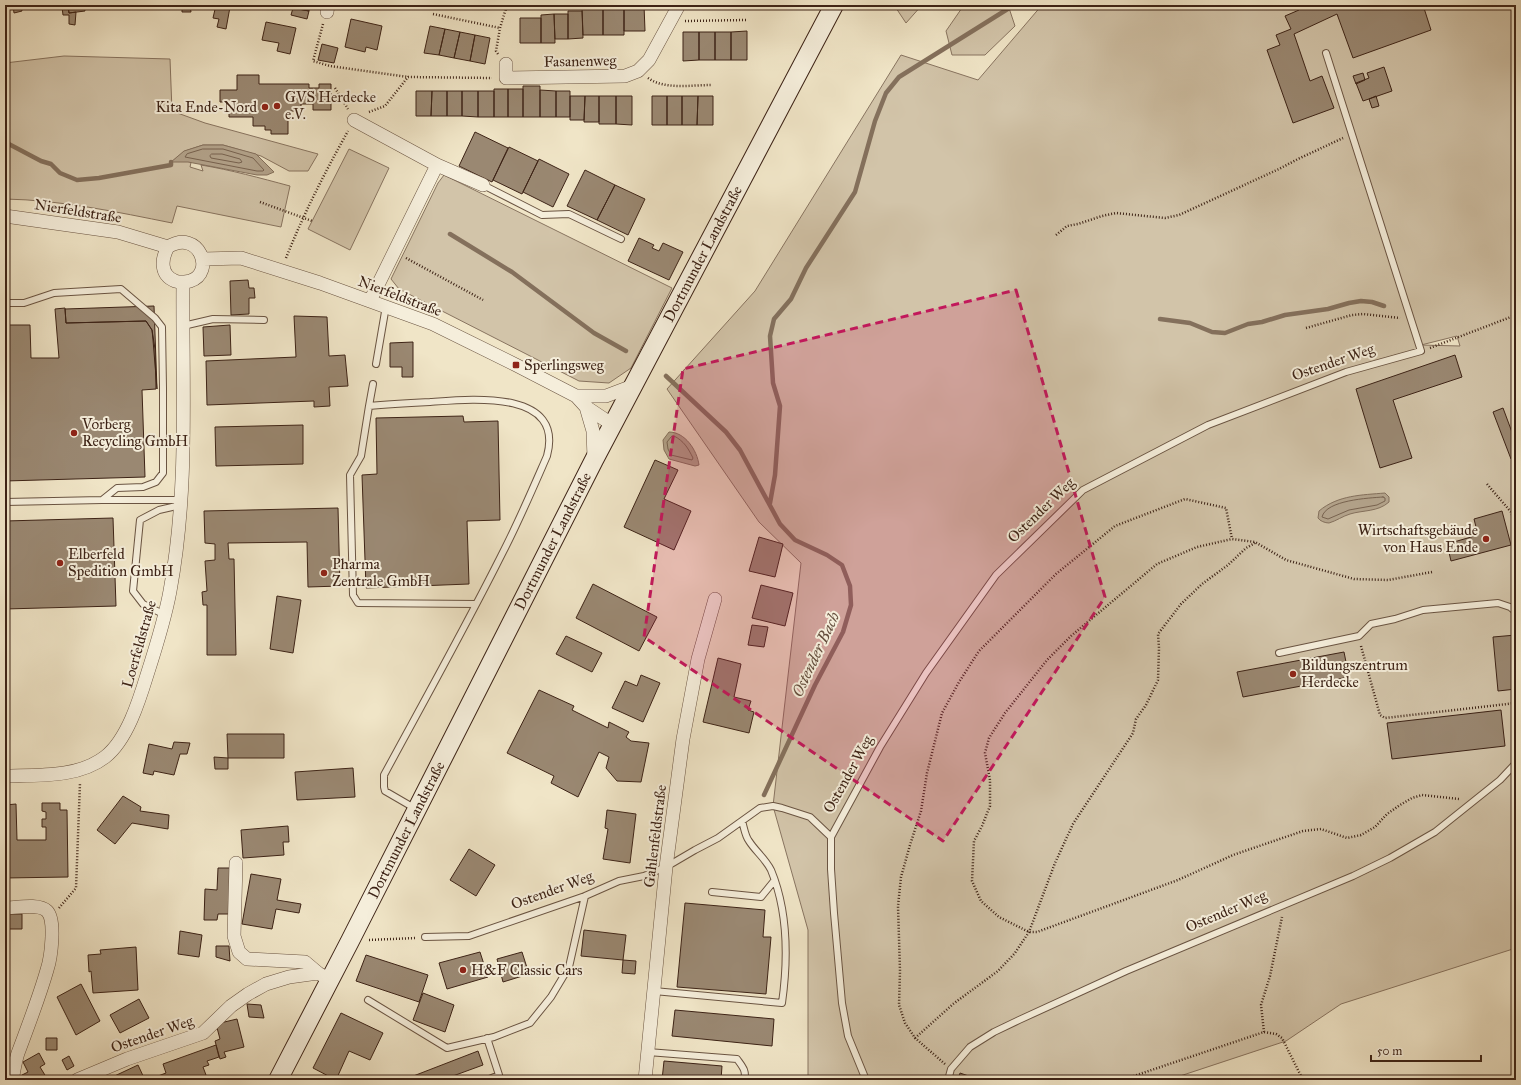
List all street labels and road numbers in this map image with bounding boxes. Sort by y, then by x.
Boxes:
street label: Fasanenweg [543,51,618,71]
street label: Dortmunder Landstraße [659,183,746,325]
street label: Nierfeldstraße [33,195,123,227]
street label: Nierfeldstraße [356,272,444,320]
street label: Ostender Weg [1289,339,1378,385]
street label: Dortmunder Landstraße [511,469,595,613]
street label: Ostender Weg [1004,473,1079,546]
street label: Loerfeldstraße [118,598,160,690]
street label: Ostender Weg [819,731,877,816]
street label: Dortmunder Landstraße [364,758,449,902]
street label: Gahlenfeldstraße [640,784,670,888]
street label: Ostender Weg [508,866,596,913]
street label: Ostender Weg [1183,886,1270,936]
street label: Ostender Weg [108,1011,197,1057]

